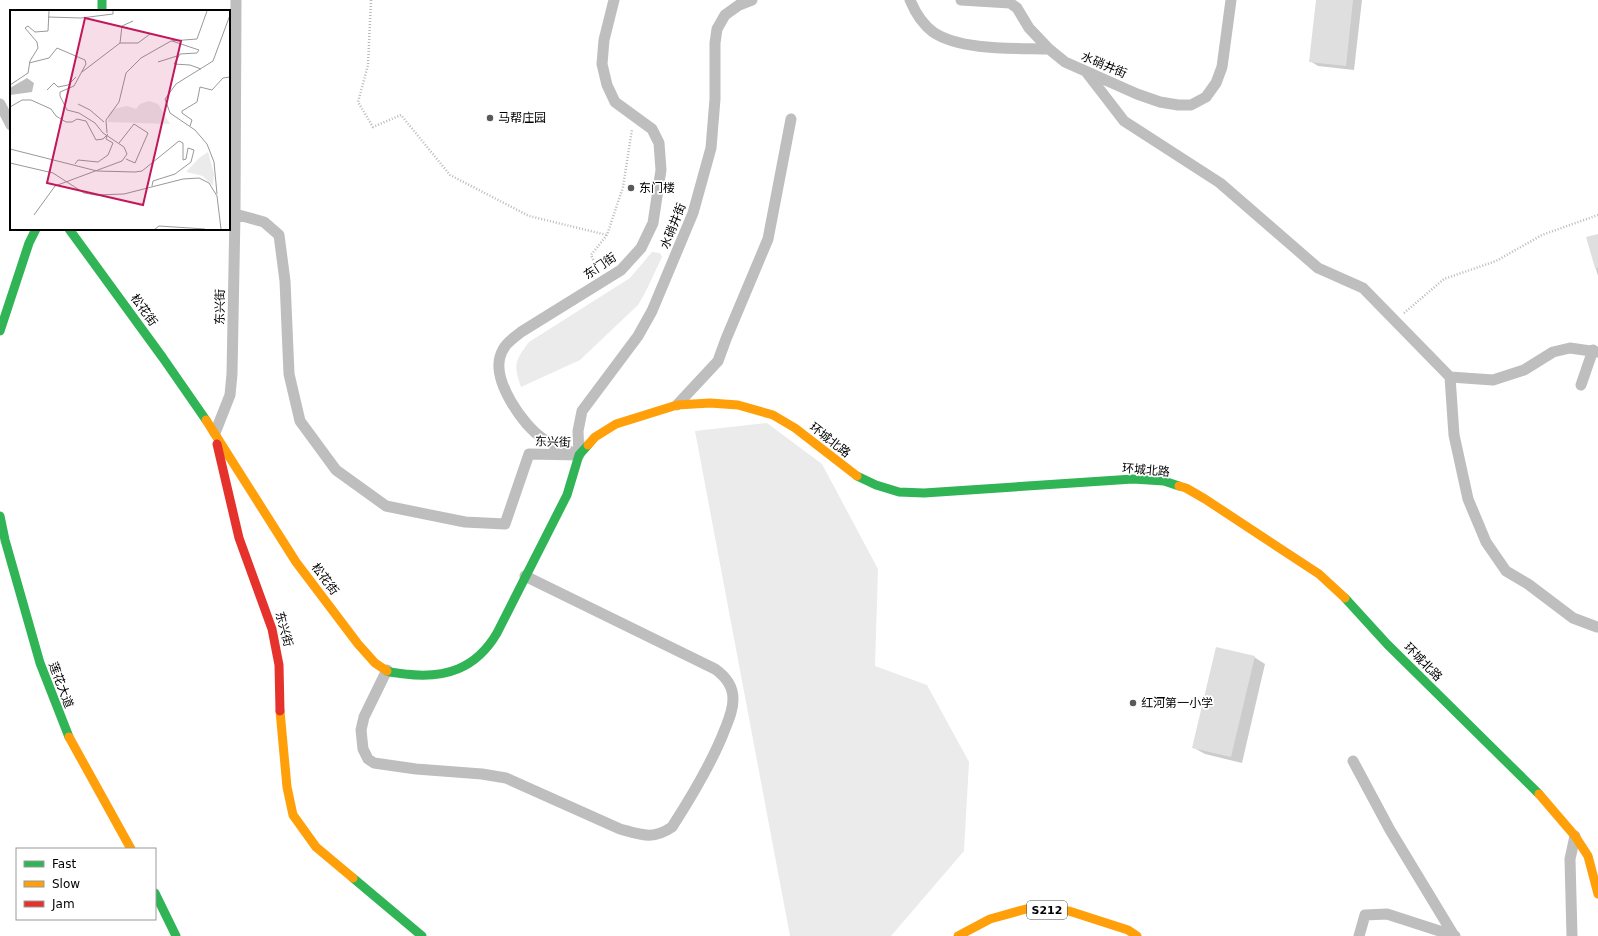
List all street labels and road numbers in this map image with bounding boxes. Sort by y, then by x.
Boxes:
street label: 水硝井街 [1079,49,1129,81]
street label: 水硝井街 [658,201,688,251]
street label: 东门街 [581,250,619,282]
street label: 东兴街 [213,289,227,325]
street label: 松花街 [128,291,160,329]
street label: 环城北路 [807,420,853,460]
street label: 东兴街 [535,434,571,450]
street label: 环城北路 [1121,461,1171,479]
street label: 松花街 [309,560,341,598]
street label: 东兴街 [273,610,295,648]
street label: 环城北路 [1401,640,1445,684]
street label: 莲花大道 [46,660,76,710]
road number: S212 [1027,901,1067,919]

